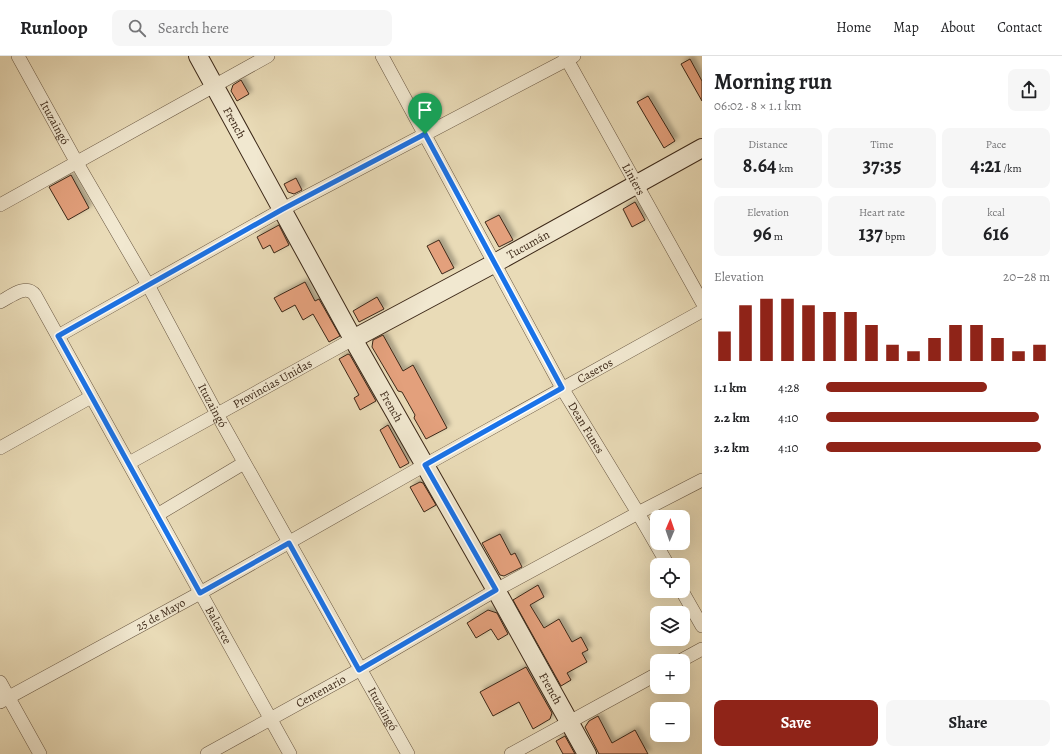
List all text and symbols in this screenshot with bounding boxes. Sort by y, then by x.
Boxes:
search box [112,10,392,46]
text: Runloop [20,15,88,41]
icon: search [126,17,148,39]
text: Search here [158,18,229,38]
text: Home [836,18,871,37]
text: Map [893,18,919,37]
text: About [941,18,975,37]
text: Contact [997,18,1042,37]
text: Morning run [714,67,832,97]
button: share [1008,69,1050,111]
pin [408,93,442,134]
text: 06:02 · 8 × 1.1 km [714,97,802,114]
street label: Ituzaingó [36,98,73,147]
icon: arrive [414,99,436,121]
street label: French [219,104,250,142]
text: Distance [748,137,788,152]
text: Time [871,137,893,152]
text: Pace [986,137,1006,152]
text: 8.64 [743,152,777,179]
text: 37:35 [862,152,902,179]
text: 4:21 [970,152,1001,179]
street label: Liniers [618,160,649,198]
text: km [777,161,793,176]
text: /km [1001,161,1022,176]
text: Elevation [747,205,789,220]
text: Heart rate [859,205,905,220]
text: kcal [987,205,1005,220]
text: 96 [753,220,772,247]
text: 137 [858,220,883,247]
text: 616 [983,220,1009,247]
street label: Tucumán [504,226,553,263]
text: m [772,229,783,244]
text: bpm [883,229,906,244]
text: Elevation [714,268,764,285]
text: 20–28 m [1003,268,1050,285]
street label: Caseros [574,354,616,387]
street label: Provincias Unidas [230,355,315,412]
text: 1.1 km [714,379,747,396]
text: 4:28 [778,379,799,396]
street label: Ituzaingó [194,381,231,430]
street label: French [376,388,407,425]
street label: Dean Funes [564,399,608,457]
text: 2.2 km [714,409,750,426]
text: 4:10 [778,409,798,426]
text: 3.2 km [714,439,749,456]
text: 4:10 [778,439,798,456]
north arrow [650,510,690,550]
map controls [650,510,690,742]
button: locate [650,558,690,598]
street label: 25 de Mayo [133,594,188,634]
street label: Balcarce [201,603,235,647]
button: layers [650,606,690,646]
button: + [650,654,690,694]
street label: French [535,670,566,708]
street label: Centenario [293,671,349,711]
street label: Ituzaingó [364,684,401,734]
button: Save [714,700,878,746]
button: Share [886,700,1050,746]
button: − [650,702,690,742]

